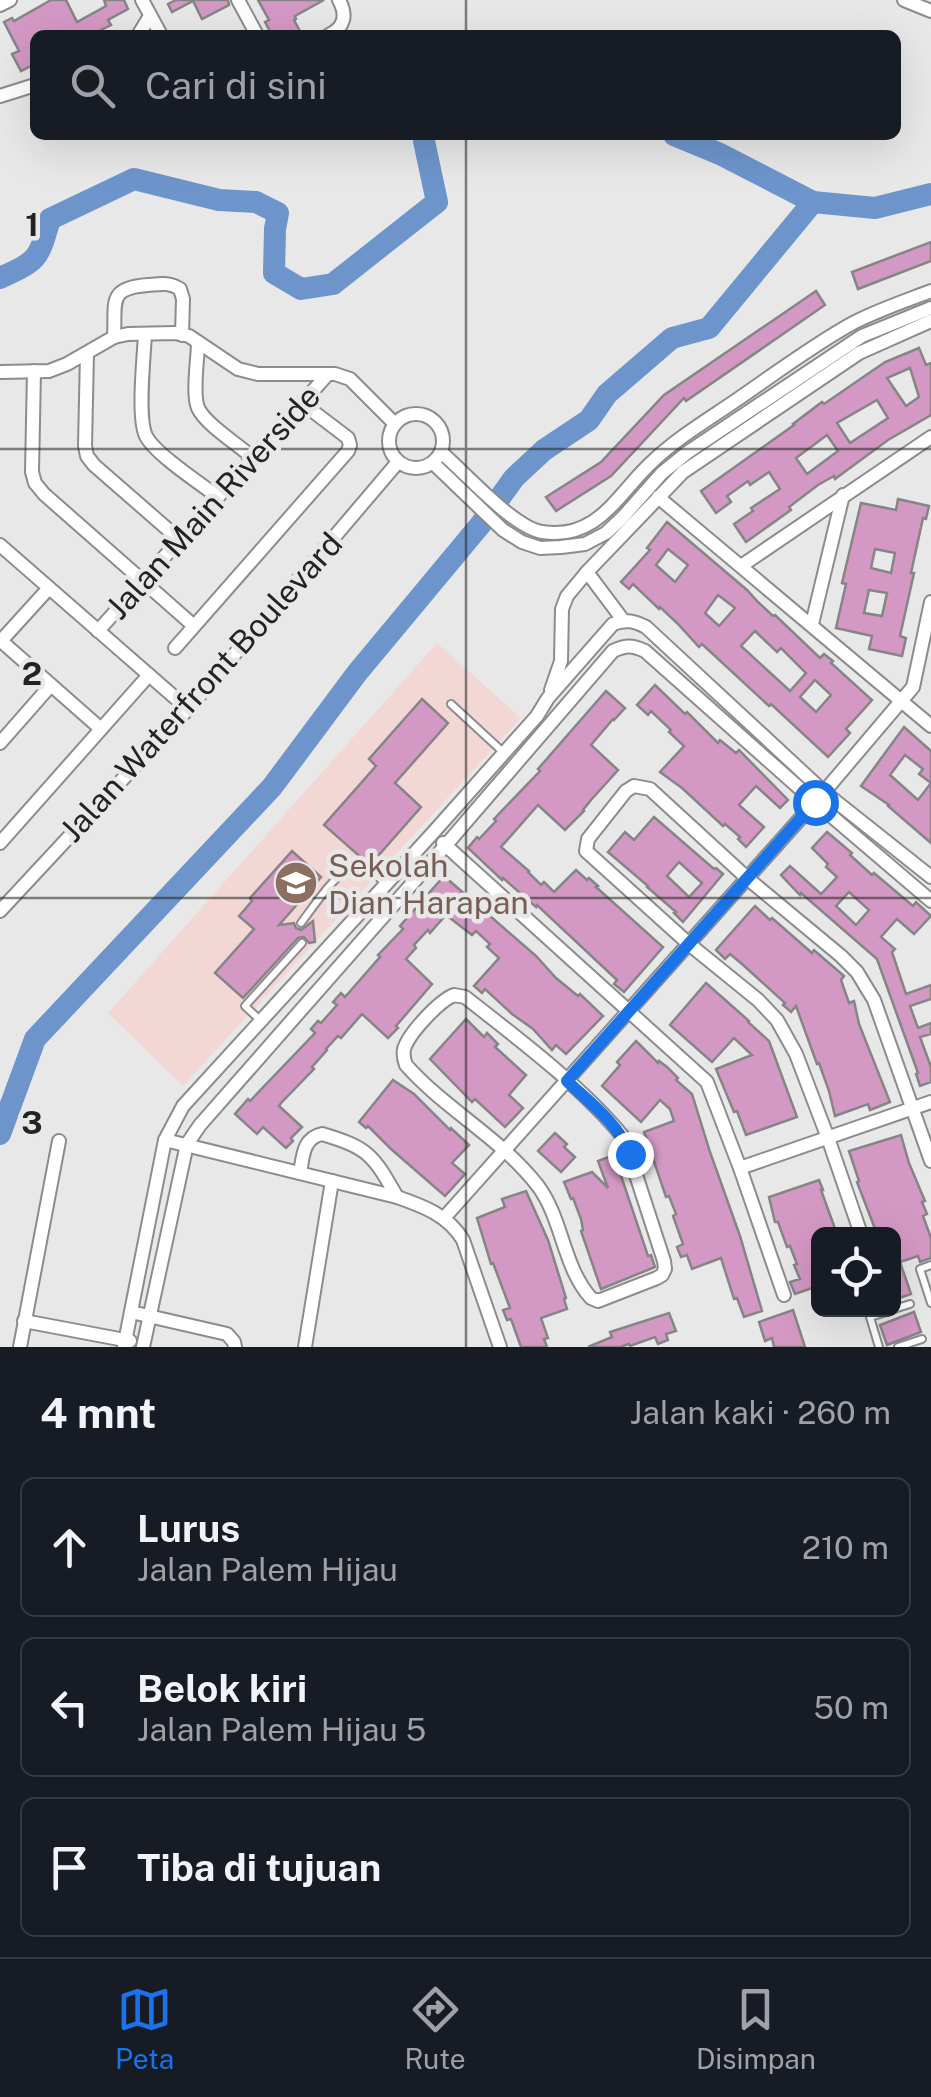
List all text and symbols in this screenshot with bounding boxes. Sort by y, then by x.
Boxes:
search box [30,30,901,140]
icon: search [65,58,120,113]
text: Cari di sini [145,63,327,108]
text: 1 [25,206,39,243]
street label: Jalan Main Riverside [99,378,327,626]
street label: Jalan Waterfront Boulevard [52,525,350,849]
text: 2 [22,655,42,692]
route start [793,780,839,826]
place label: Sekolah Dian Harapan [328,847,529,921]
school or university icon: Sekolah Dian Harapan [273,860,319,906]
text: 3 [21,1104,43,1141]
route end [608,1132,654,1178]
map controls [811,1227,901,1317]
button: locate [811,1227,901,1317]
text: 4 mnt [40,1388,156,1437]
text: Jalan kaki · 260 m [630,1394,891,1431]
text: Lurus [137,1506,240,1551]
icon: ahead [42,1520,97,1575]
text: 210 m [802,1529,889,1566]
text: Jalan Palem Hijau [137,1551,398,1588]
text: Belok kiri [137,1666,307,1711]
icon: left [42,1680,97,1735]
text: 50 m [813,1689,889,1726]
text: Jalan Palem Hijau 5 [137,1711,426,1748]
icon: arrive [42,1840,97,1895]
text: Tiba di tujuan [137,1845,381,1890]
tab: Peta [115,1982,174,2075]
tab: Rute [404,1982,466,2075]
tab: Disimpan [696,1982,816,2075]

